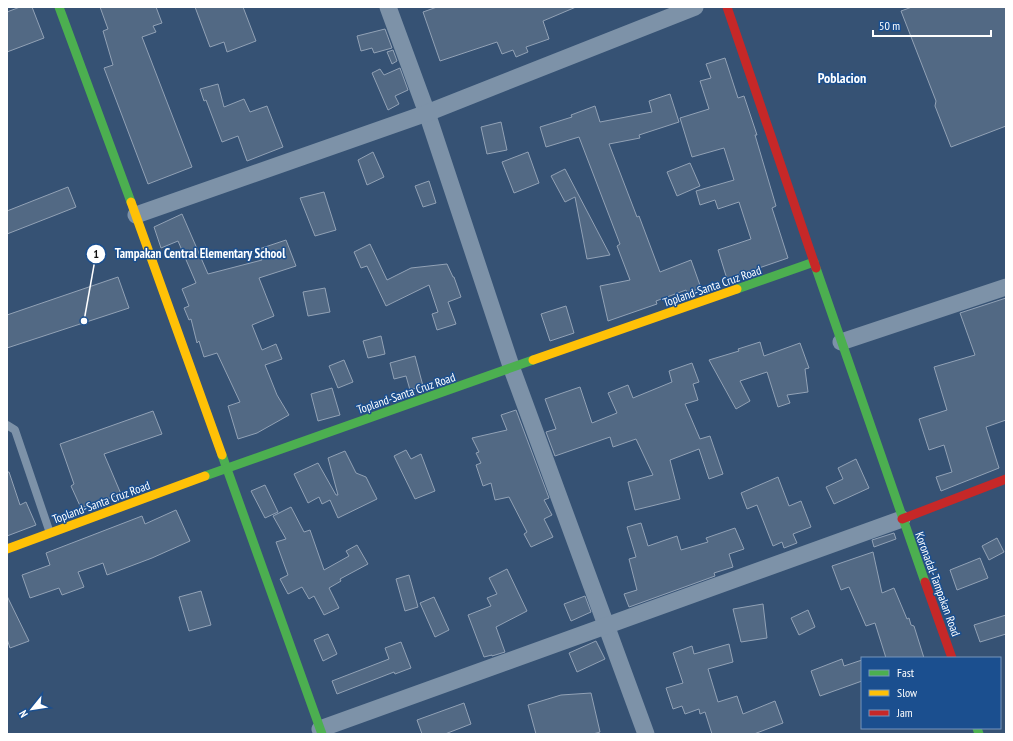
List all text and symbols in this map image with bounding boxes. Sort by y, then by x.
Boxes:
scale bar [873,12,991,38]
text: 50 m [879,18,900,33]
district label: Poblacion [818,69,866,87]
callout: Tampakan Central Elementary School [86,241,294,266]
text: Tampakan Central Elementary School [115,245,286,262]
text: 1 [93,246,99,261]
street label: Topland-Santa Cruz Road [661,262,763,310]
street label: Topland-Santa Cruz Road [355,369,457,417]
street label: Topland-Santa Cruz Road [50,477,152,527]
street label: Koronadal-Tampakan Road [912,530,964,638]
legend [861,657,1001,729]
text: Fast [897,665,915,680]
text: Slow [897,685,918,700]
north arrow [12,689,52,729]
text: Jam [896,705,913,720]
text: N [16,708,31,720]

